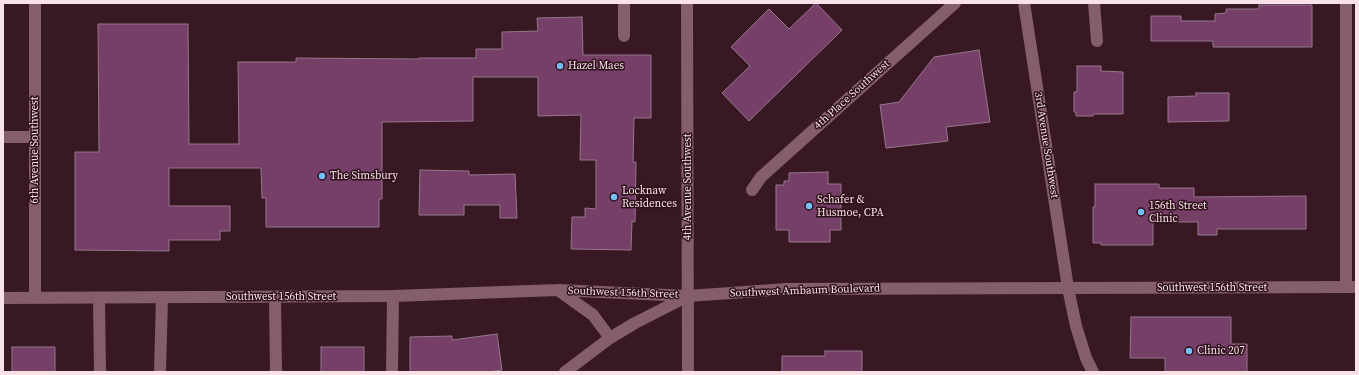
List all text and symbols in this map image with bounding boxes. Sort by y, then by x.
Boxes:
street label: 4th Place Southwest [812,58,892,132]
place label: Hazel Maes [568,59,624,73]
marker: Hazel Maes [555,61,565,71]
street label: 3rd Avenue Southwest [1031,91,1061,199]
street label: 6th Avenue Southwest [28,97,42,203]
street label: 4th Avenue Southwest [681,134,695,240]
place label: The Simsbury [330,169,398,183]
marker: The Simsbury [317,171,327,181]
place label: Locknaw Residences [622,184,677,210]
marker: Locknaw Residences [609,192,619,202]
place label: Schafer & Husmoe, CPA [817,193,884,219]
place label: 156th Street Clinic [1149,199,1207,225]
marker: Schafer & Husmoe, CPA [804,201,814,211]
marker: 156th Street Clinic [1136,207,1146,217]
street label: Southwest 156th Street [1157,281,1267,295]
street label: Southwest Ambaum Boulevard [730,282,880,300]
street label: Southwest 156th Street [568,284,678,302]
street label: Southwest 156th Street [226,290,336,304]
place label: Clinic 207 [1197,344,1245,358]
marker: Clinic 207 [1184,346,1194,356]

